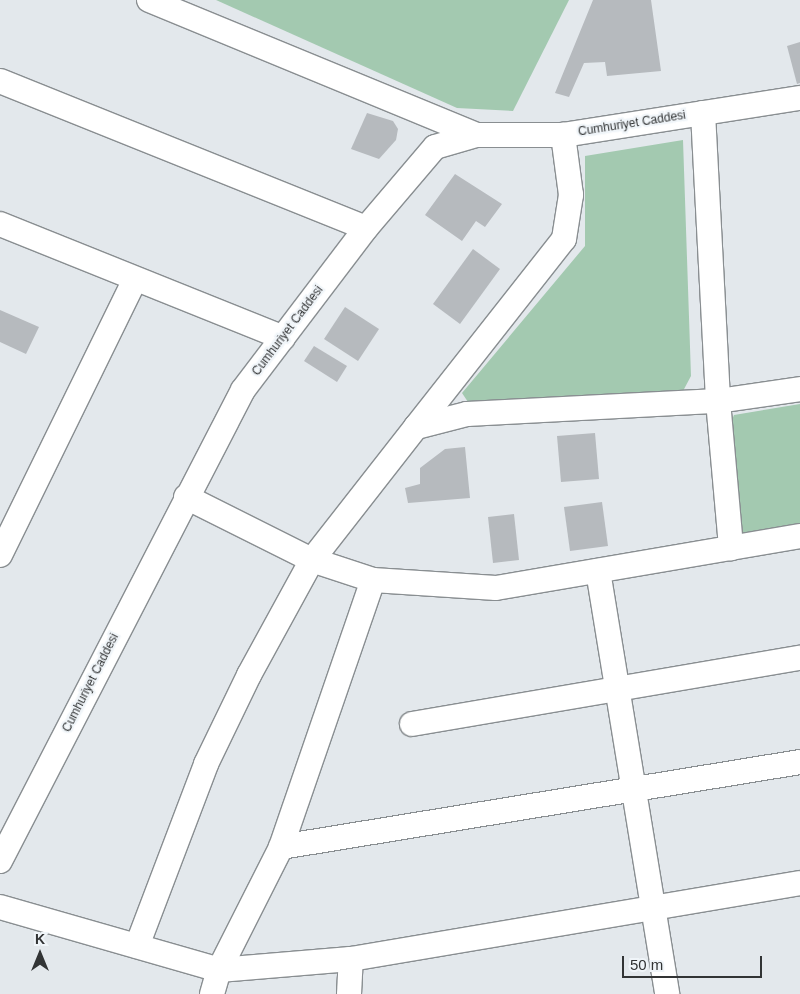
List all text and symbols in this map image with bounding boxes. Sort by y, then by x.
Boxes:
street label: Cumhuriyet Caddesi [577,108,687,140]
street label: Cumhuriyet Caddesi [250,283,326,379]
street label: Cumhuriyet Caddesi [60,631,122,735]
north arrow [15,929,65,979]
text: K [35,931,45,947]
scale bar [625,946,765,978]
text: 50 m [630,956,663,973]

